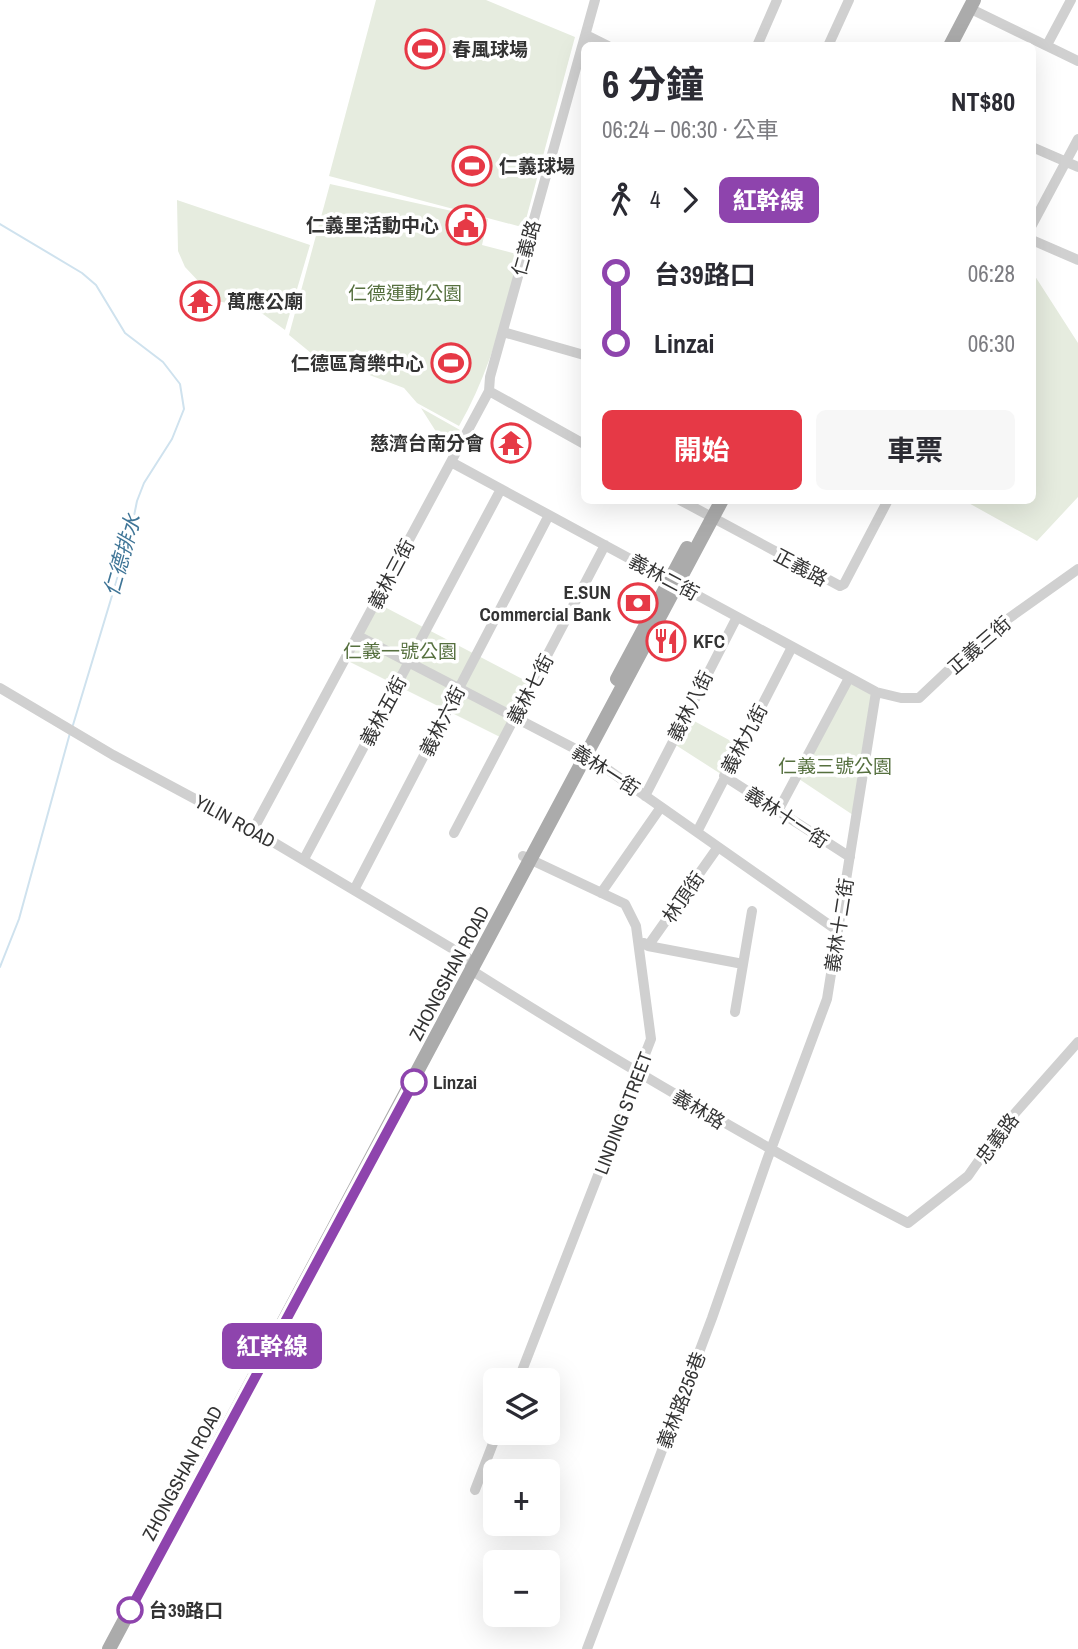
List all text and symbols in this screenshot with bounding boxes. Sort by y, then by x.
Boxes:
sports icon: 春風球場 [404,28,446,70]
place label: 春風球場 [452,36,528,62]
text: 6 分鐘 [602,59,704,110]
text: NT$80 [951,84,1015,119]
text: 06:24 – 06:30 · 公車 [602,114,779,145]
sports icon: 仁義球場 [451,145,493,187]
place label: 仁義球場 [499,153,575,179]
icon: walk [602,181,640,219]
icon: forward [671,181,709,219]
text: 4 [650,184,661,215]
text: 紅幹線 [733,184,805,216]
public building icon: 仁義里活動中心 [445,204,487,246]
place label: 仁義里活動中心 [306,212,439,238]
street label: 仁義路 [506,217,546,279]
text: 台39路口 [654,257,756,292]
text: 06:28 [968,258,1015,289]
temple icon: 萬應公廟 [179,280,221,322]
park label: 仁德運動公園 [348,280,462,306]
place label: 萬應公廟 [227,288,303,314]
text: Linzai [654,326,714,361]
text: 06:30 [968,328,1015,359]
sports icon: 仁德區育樂中心 [430,342,472,384]
place label: 仁德區育樂中心 [291,350,424,376]
button: 開始 [602,410,802,490]
button: 車票 [816,410,1015,490]
temple icon: 慈濟台南分會 [490,422,532,464]
place label: 慈濟台南分會 [370,430,484,456]
water label: 仁德排水 [96,510,148,599]
street label: 義林三街 [362,534,420,614]
street label: 正義路 [770,542,832,592]
street label: 義林二街 [624,548,704,606]
place label: E.SUN Commercial Bank [479,579,611,627]
bank icon: E.SUN Commercial Bank [617,582,659,624]
street label: 正義三街 [942,610,1016,680]
restaurant icon: KFC [645,620,687,662]
place label: KFC [693,628,725,654]
park label: 仁義一號公園 [343,638,457,664]
street label: 義林七街 [501,649,559,729]
street label: 義林八街 [661,666,719,746]
street label: 義林五街 [354,671,412,751]
street label: 義林六街 [413,681,471,761]
street label: 義林九街 [715,699,773,779]
street label: 義林一街 [567,738,645,802]
park label: 仁義三號公園 [778,753,892,779]
street label: 義林十一街 [740,780,834,854]
street label: YILIN ROAD [190,788,280,854]
street label: 林頂街 [656,866,710,928]
street label: 義林十二街 [819,876,859,974]
street label: ZHONGSHAN ROAD [403,901,495,1045]
street label: LINDING STREET [588,1048,658,1178]
marker: Linzai [401,1069,427,1095]
place label: Linzai [433,1069,477,1095]
street label: 義林路 [668,1083,730,1135]
street label: 忠義路 [969,1107,1025,1169]
line badge: 紅幹線 [232,1323,312,1369]
text: 紅幹線 [236,1330,308,1362]
street label: 義林路256巷 [651,1348,711,1452]
map controls [483,1368,560,1627]
button: layers [483,1368,560,1445]
street label: ZHONGSHAN ROAD [136,1401,228,1545]
button: + [483,1459,560,1536]
button: − [483,1550,560,1627]
marker: 台39路口 [117,1597,143,1623]
place label: 台39路口 [149,1597,223,1623]

